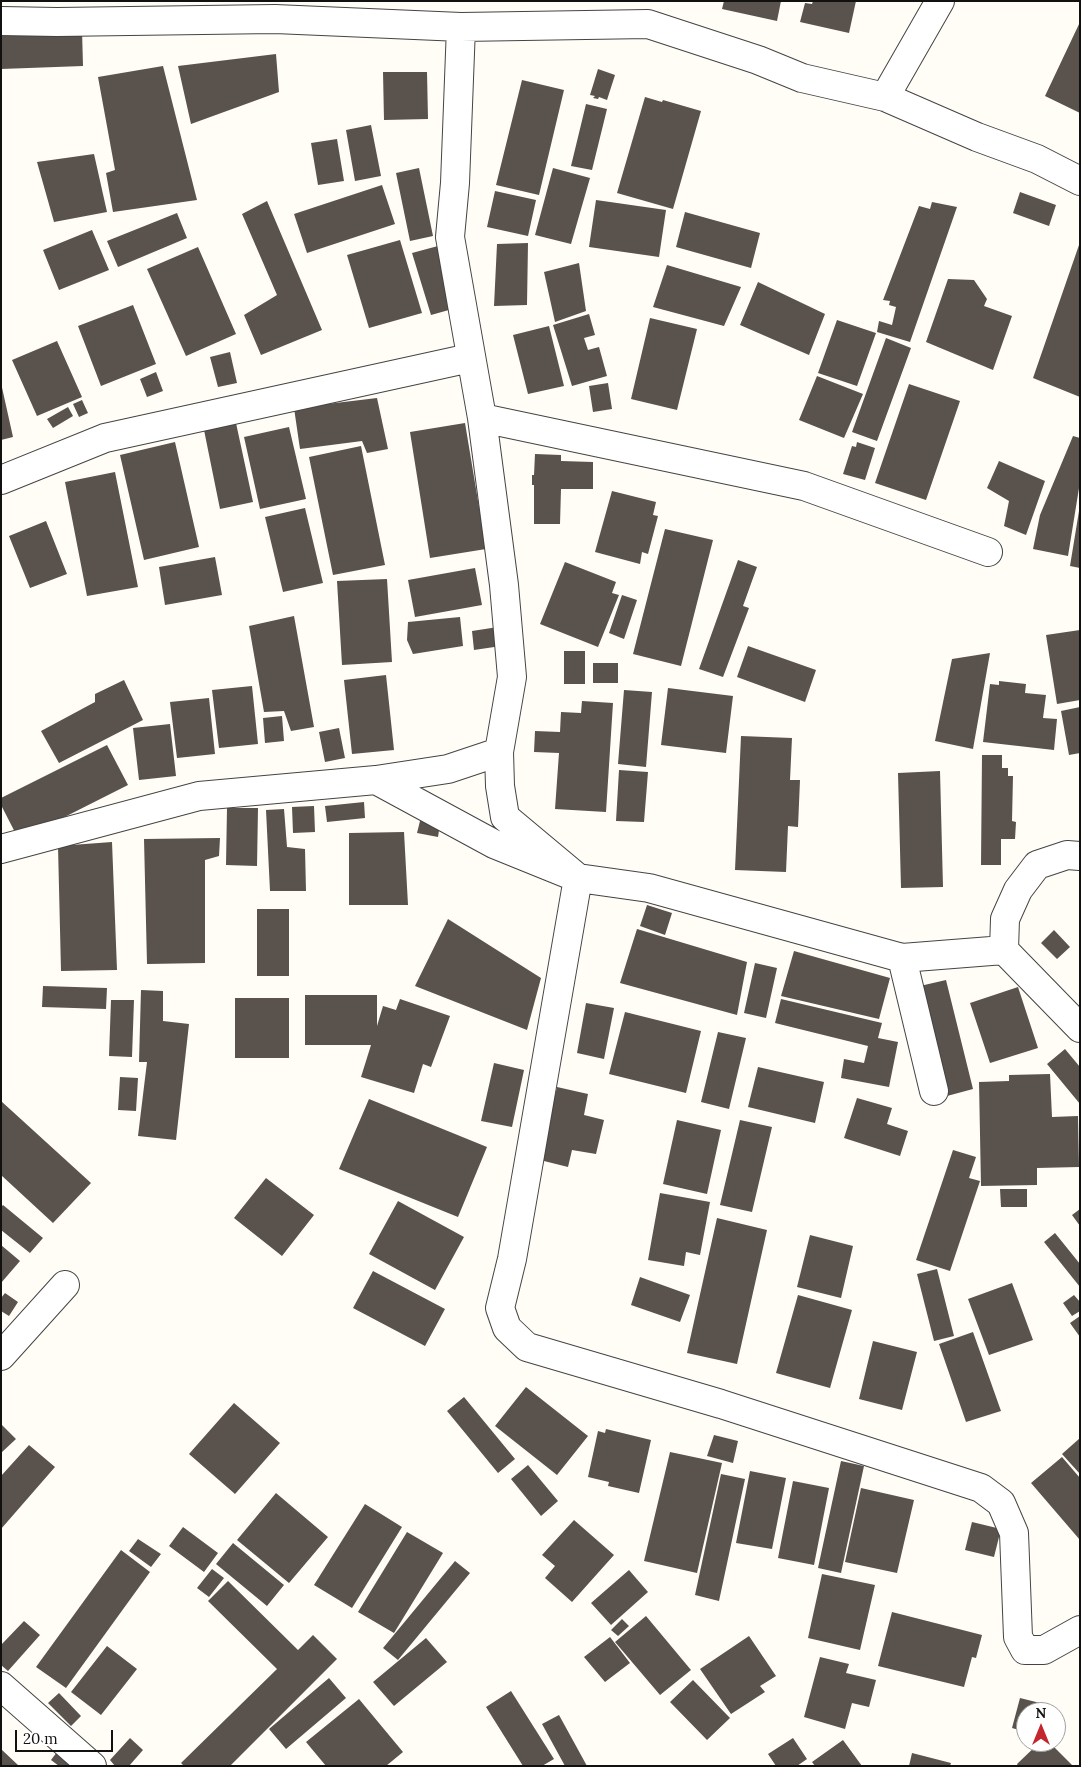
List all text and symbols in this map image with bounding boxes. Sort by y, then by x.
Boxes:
north arrow [1016,1702,1066,1752]
text: N [1036,1704,1046,1722]
scale bar [18,1720,115,1752]
text: 20 m [23,1729,58,1748]

